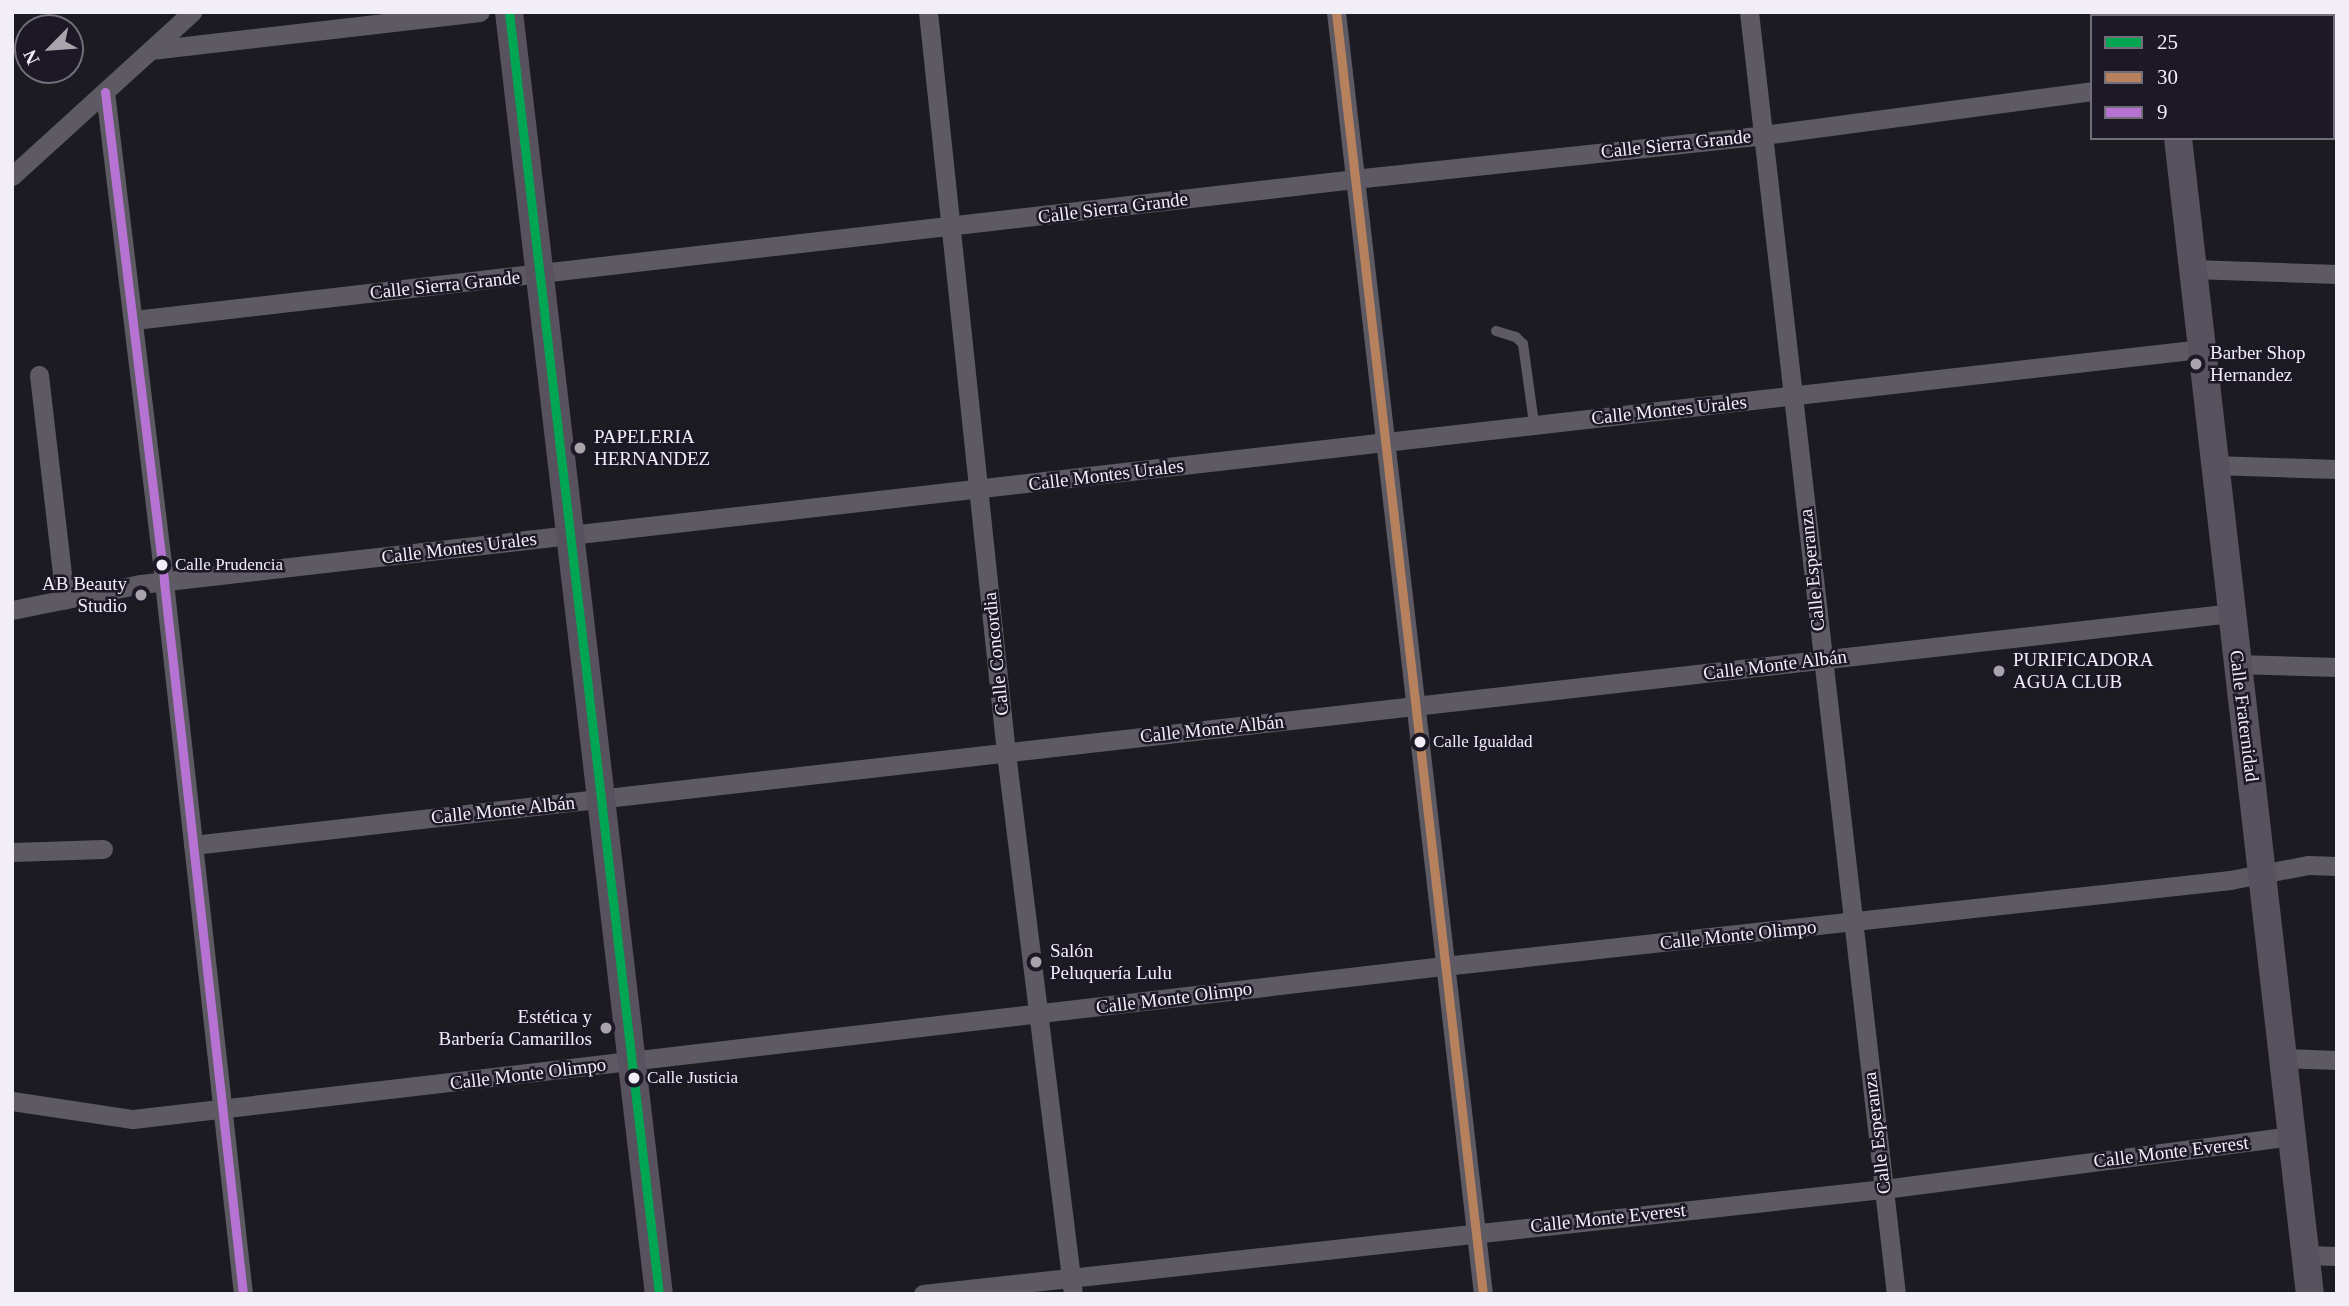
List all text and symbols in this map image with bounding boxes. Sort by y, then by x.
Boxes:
north arrow [14,14,84,84]
legend [2090,14,2335,140]
text: 25 [2157,30,2178,54]
text: N [19,47,44,68]
text: 30 [2157,65,2178,89]
text: 9 [2157,100,2168,124]
street label: Calle Sierra Grande [1600,125,1752,163]
street label: Calle Sierra Grande [1037,187,1189,229]
street label: Calle Sierra Grande [369,266,521,304]
place label: Barber Shop Hernandez [2210,342,2306,386]
marker: Barber Shop Hernandez [2188,356,2204,372]
street label: Calle Montes Urales [1590,390,1748,430]
place label: PAPELERIA HERNANDEZ [594,426,710,470]
marker: PAPELERIA HERNANDEZ [572,440,588,456]
street label: Calle Montes Urales [1027,454,1185,496]
street label: Calle Esperanza [1794,508,1830,632]
street label: Calle Montes Urales [380,527,538,569]
place label: Calle Prudencia [175,555,283,575]
marker: Calle Prudencia [155,558,169,572]
place label: AB Beauty Studio [42,573,127,617]
marker: AB Beauty Studio [133,587,149,603]
street label: Calle Concordia [978,591,1014,717]
street label: Calle Monte Albán [1701,645,1849,685]
place label: PURIFICADORA AGUA CLUB [2013,649,2153,693]
street label: Calle Fraternidad [2225,649,2263,783]
marker: PURIFICADORA AGUA CLUB [1991,663,2007,679]
street label: Calle Monte Albán [1138,710,1286,748]
place label: Calle Igualdad [1433,732,1533,752]
marker: Calle Igualdad [1413,735,1427,749]
street label: Calle Monte Albán [429,791,577,829]
street label: Calle Monte Olimpo [1659,915,1817,955]
place label: Salón Peluquería Lulu [1050,940,1172,984]
marker: Salón Peluquería Lulu [1028,954,1044,970]
street label: Calle Monte Olimpo [1095,977,1253,1019]
place label: Estética y Barbería Camarillos [438,1006,592,1050]
marker: Estética y Barbería Camarillos [598,1020,614,1036]
street label: Calle Monte Olimpo [449,1053,607,1095]
place label: Calle Justicia [647,1068,738,1088]
marker: Calle Justicia [627,1071,641,1085]
street label: Calle Esperanza [1858,1071,1896,1195]
street label: Calle Monte Everest [2092,1131,2250,1173]
street label: Calle Monte Everest [1529,1199,1687,1237]

